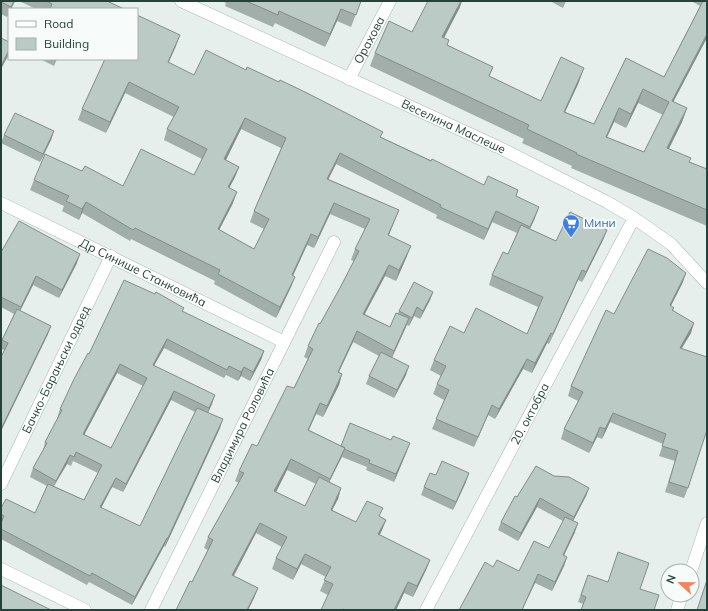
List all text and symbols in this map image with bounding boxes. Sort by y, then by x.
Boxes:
legend [8,8,138,60]
street label: Орахова [350,14,388,66]
text: Road [44,16,73,31]
text: Building [44,36,89,51]
street label: Веселина Маслеше [399,96,509,157]
supermarket icon: Мини [561,213,581,238]
place label: Мини [584,215,616,230]
street label: Др Синише Станковића [77,235,209,310]
street label: Бачко-Барањски одред [18,303,93,436]
street label: Владимира Роловића [207,365,277,485]
street label: 20. октобра [507,380,552,447]
north arrow [660,563,700,603]
text: N [663,573,679,586]

